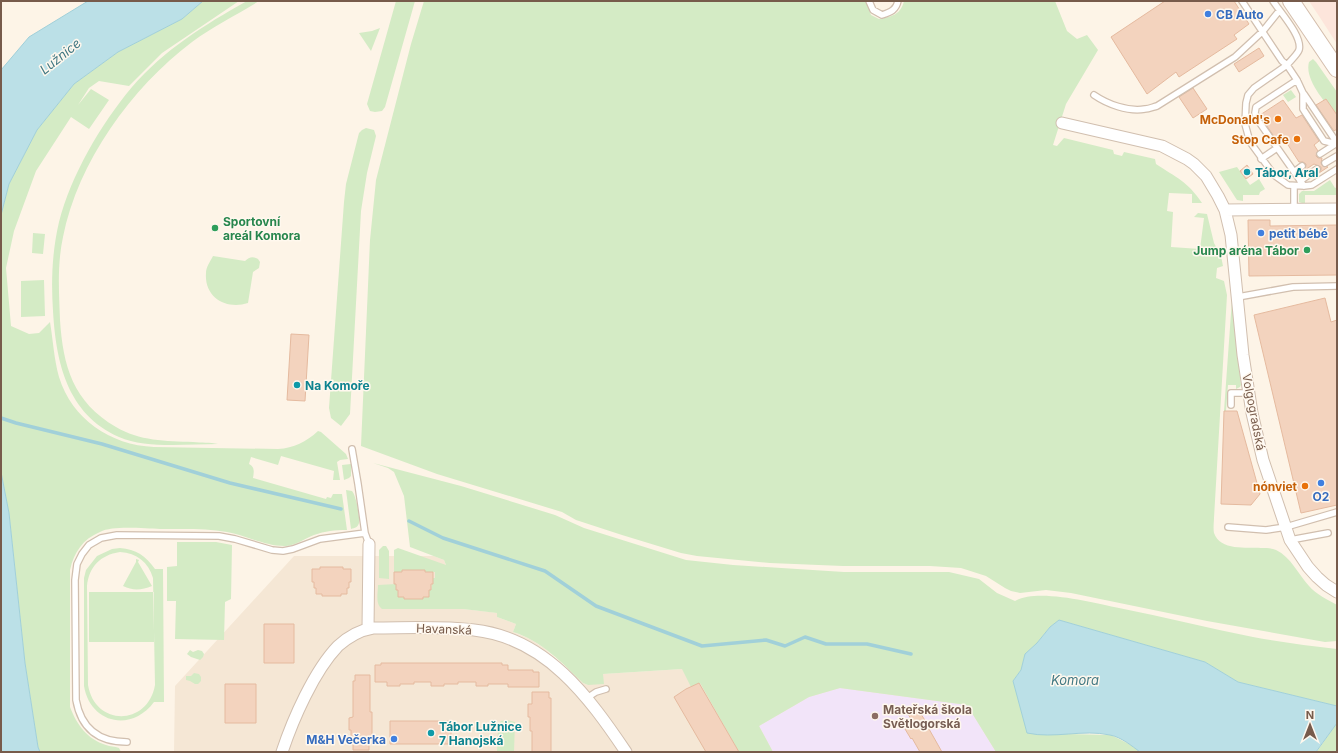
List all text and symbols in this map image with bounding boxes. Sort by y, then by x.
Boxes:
place label: CB Auto [1216,7,1264,22]
marker: CB Auto [1203,9,1213,19]
water label: Lužnice [36,35,84,77]
place label: McDonald's [1200,112,1270,127]
marker: McDonald's [1273,114,1283,124]
place label: Stop Cafe [1232,132,1289,147]
marker: Stop Cafe [1292,134,1302,144]
place label: Tábor, Aral [1255,165,1319,180]
marker: Tábor, Aral [1242,167,1252,177]
place label: Sportovní areál Komora [223,214,300,243]
marker: Sportovní areál Komora [210,223,220,233]
place label: petit bébé [1269,226,1328,241]
marker: petit bébé [1256,228,1266,238]
place label: Jump aréna Tábor [1193,243,1299,258]
marker: Jump aréna Tábor [1302,245,1312,255]
street label: Volgogradská [1239,372,1269,452]
place label: Na Komoře [305,378,370,393]
marker: Na Komoře [292,380,302,390]
marker: O2 [1316,478,1326,488]
place label: nónviet [1253,479,1298,494]
marker: nónviet [1300,481,1310,491]
place label: O2 [1313,489,1329,504]
street label: Havanská [416,621,472,637]
water label: Komora [1051,672,1099,688]
place label: Mateřská škola Světlogorská [883,702,972,731]
north arrow [1290,705,1330,745]
text: N [1306,708,1314,722]
marker: Mateřská škola Světlogorská [870,711,880,721]
place label: Tábor Lužnice 7 Hanojská [439,719,522,748]
marker: Tábor Lužnice 7 Hanojská [426,728,436,738]
place label: M&H Večerka [306,732,386,747]
marker: M&H Večerka [389,734,399,744]

